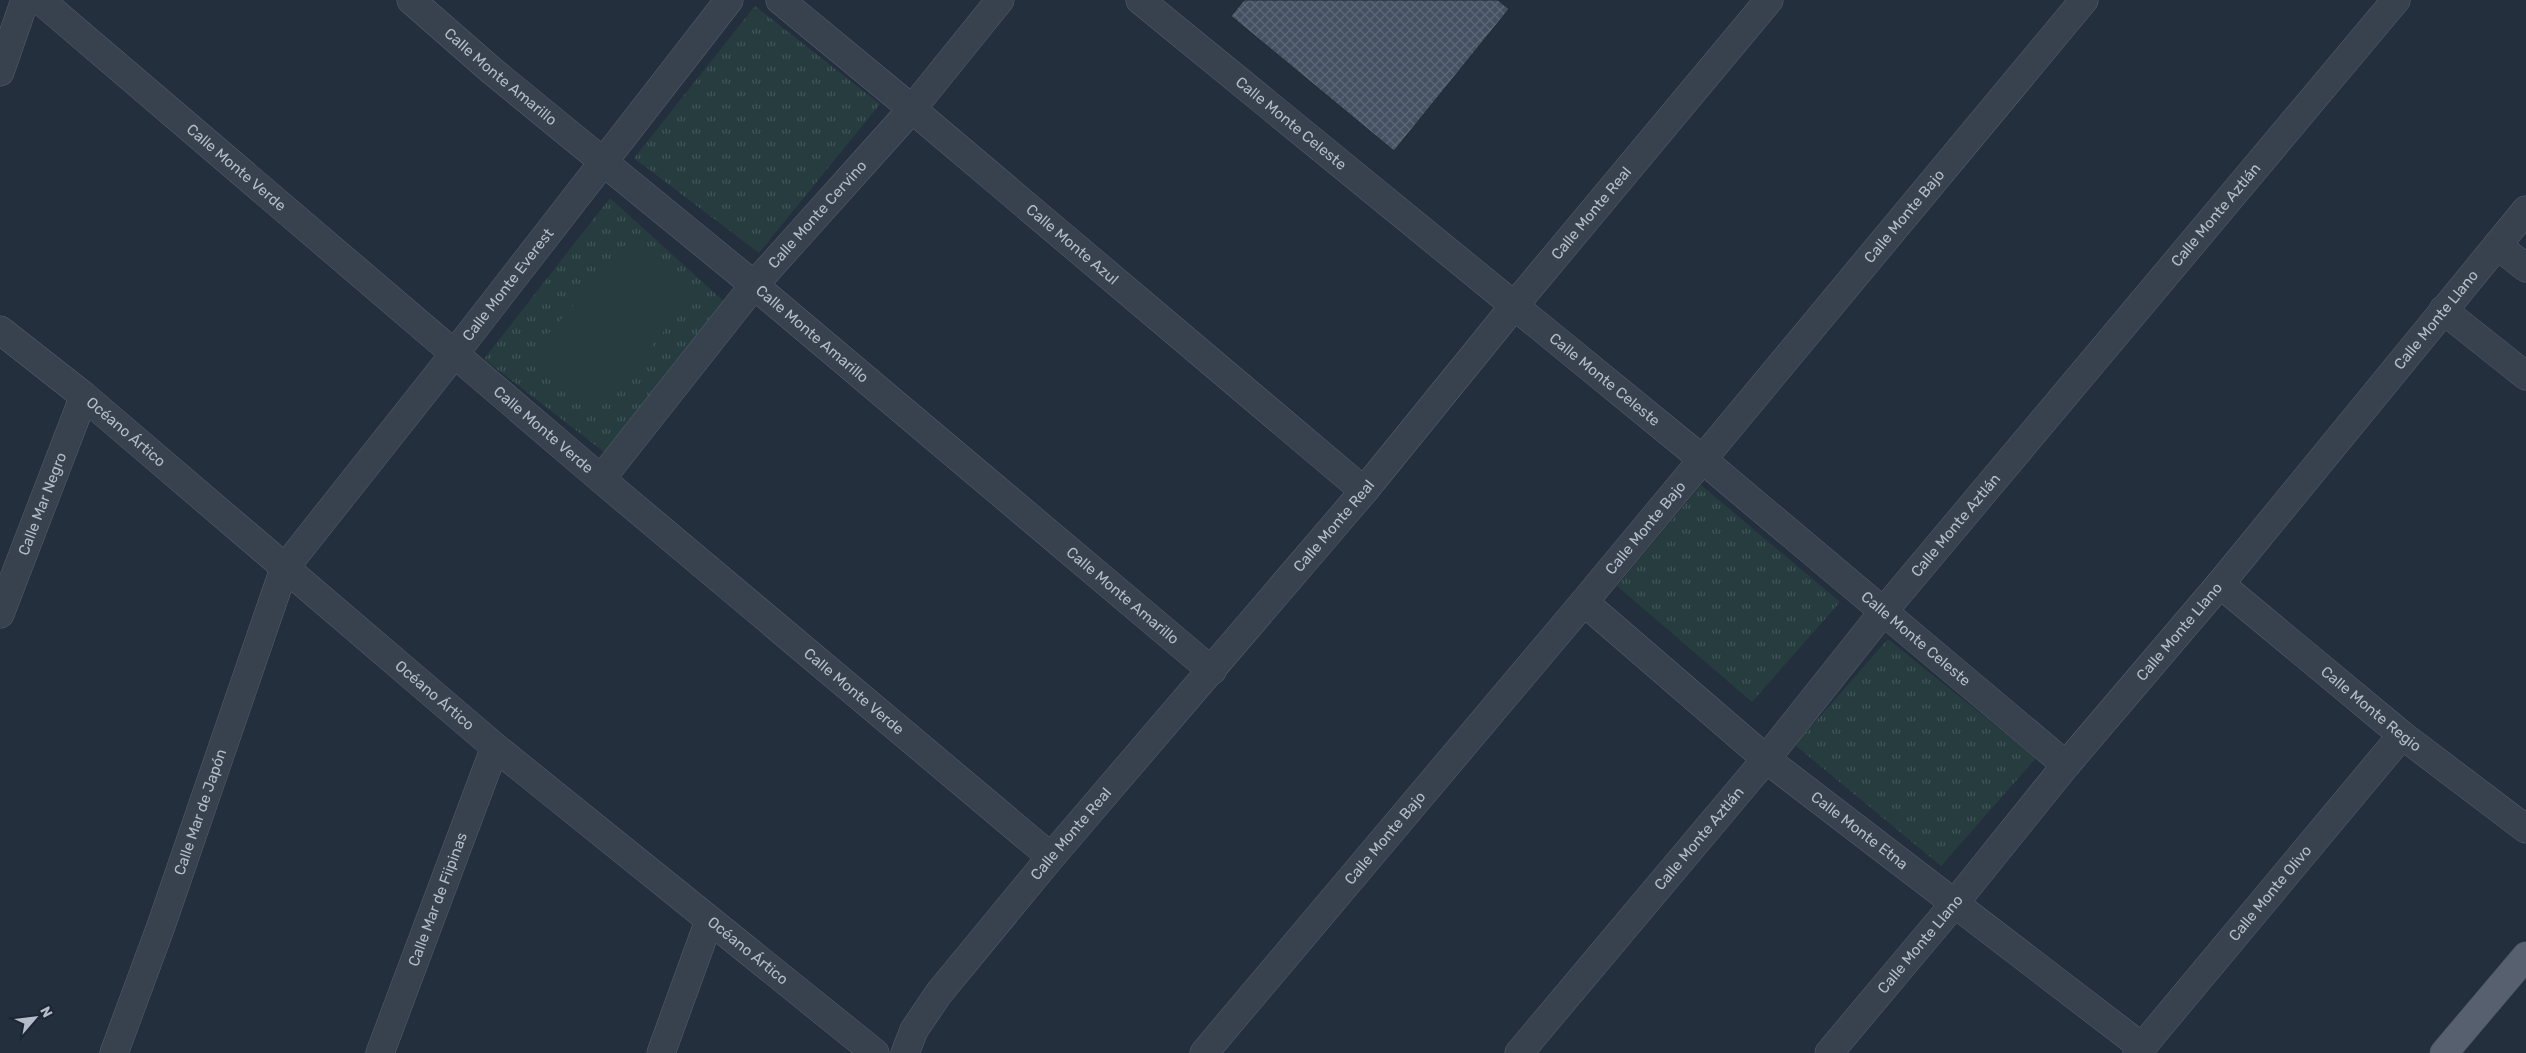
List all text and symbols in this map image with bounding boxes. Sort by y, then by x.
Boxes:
street label: Calle Monte Amarillo [441,24,561,129]
street label: Calle Monte Celeste [1232,73,1350,174]
street label: Calle Monte Verde [183,120,290,215]
street label: Calle Monte Cervino [764,157,871,272]
street label: Calle Monte Aztlán [2167,160,2264,270]
street label: Calle Monte Real [1547,163,1635,263]
street label: Calle Monte Bajo [1860,166,1948,267]
street label: Calle Monte Azul [1022,200,1122,288]
street label: Calle Monte Everest [459,225,558,345]
street label: Calle Monte Llano [2390,266,2482,373]
street label: Calle Monte Amarillo [752,281,872,387]
street label: Calle Monte Celeste [1546,329,1664,430]
street label: Calle Monte Verde [490,382,597,477]
street label: Océano Ártico [83,393,169,471]
street label: Calle Mar Negro [14,450,70,558]
street label: Calle Monte Aztlán [1907,470,2004,581]
street label: Calle Monte Real [1290,476,1378,576]
street label: Calle Monte Bajo [1601,478,1690,578]
street label: Calle Monte Amarillo [1063,543,1183,648]
street label: Calle Monte Llano [2133,579,2226,684]
street label: Calle Monte Celeste [1857,588,1974,690]
street label: Calle Monte Verde [800,644,908,739]
street label: Océano Ártico [391,657,478,734]
street label: Calle Monte Regio [2317,662,2425,755]
street label: Calle Mar de Japón [170,746,230,878]
street label: Calle Monte Aztlán [1651,783,1748,894]
street label: Calle Monte Real [1027,784,1115,884]
street label: Calle Monte Bajo [1341,788,1429,888]
street label: Calle Monte Etna [1807,788,1911,873]
street label: Calle Mar de Fiipinas [404,830,471,969]
street label: Calle Monte Olivo [2225,842,2315,945]
street label: Calle Monte Llano [1874,891,1967,997]
street label: Océano Ártico [704,913,792,988]
north arrow [10,993,60,1043]
text: N [36,1004,56,1021]

